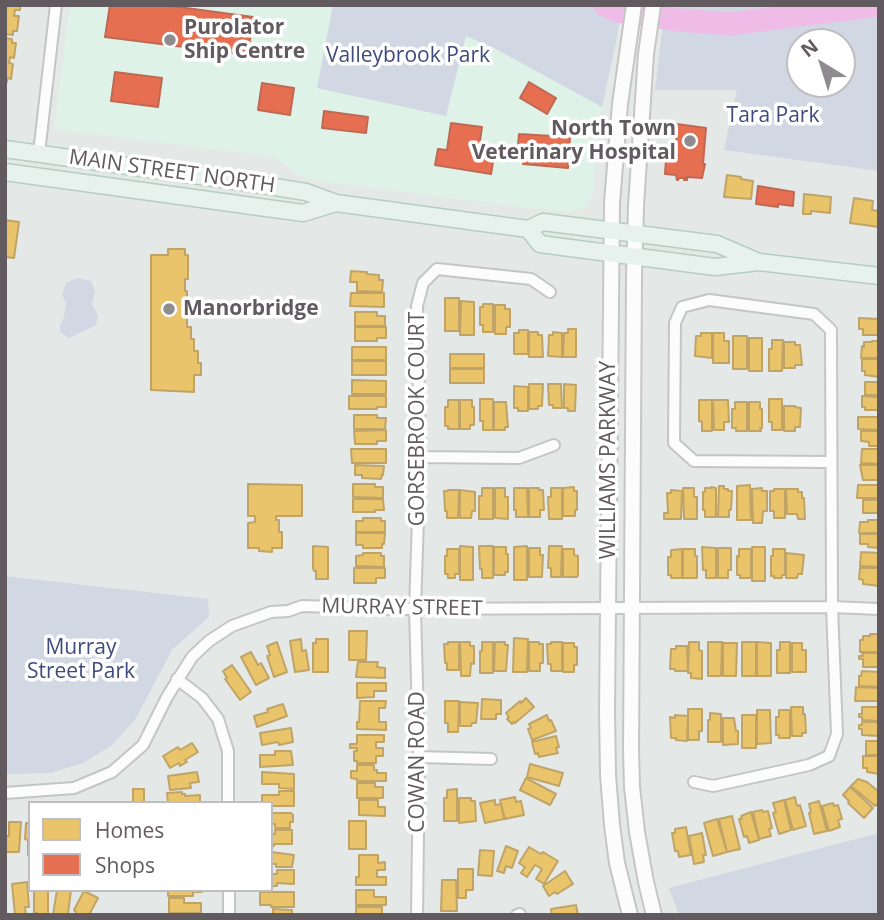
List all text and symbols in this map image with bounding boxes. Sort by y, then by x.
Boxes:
place label: Purolator Ship Centre [184,15,305,65]
north arrow [786,28,856,98]
marker: Purolator Ship Centre [162,32,178,48]
text: N [795,33,823,63]
park label: Valleybrook Park [326,43,490,69]
park label: Tara Park [727,103,819,129]
place label: North Town Veterinary Hospital [472,116,676,166]
marker: North Town Veterinary Hospital [682,133,698,149]
street label: MAIN STREET NORTH [67,145,277,199]
place label: Manorbridge [183,296,319,322]
marker: Manorbridge [161,301,177,317]
street label: GORSEBROOK COURT [405,312,431,526]
street label: WILLIAMS PARKWAY [596,361,622,559]
street label: MURRAY STREET [321,594,483,622]
park label: Murray Street Park [27,635,135,685]
street label: COWAN ROAD [405,691,431,833]
legend [28,801,273,892]
text: Homes [95,816,164,844]
text: Shops [95,851,155,879]

